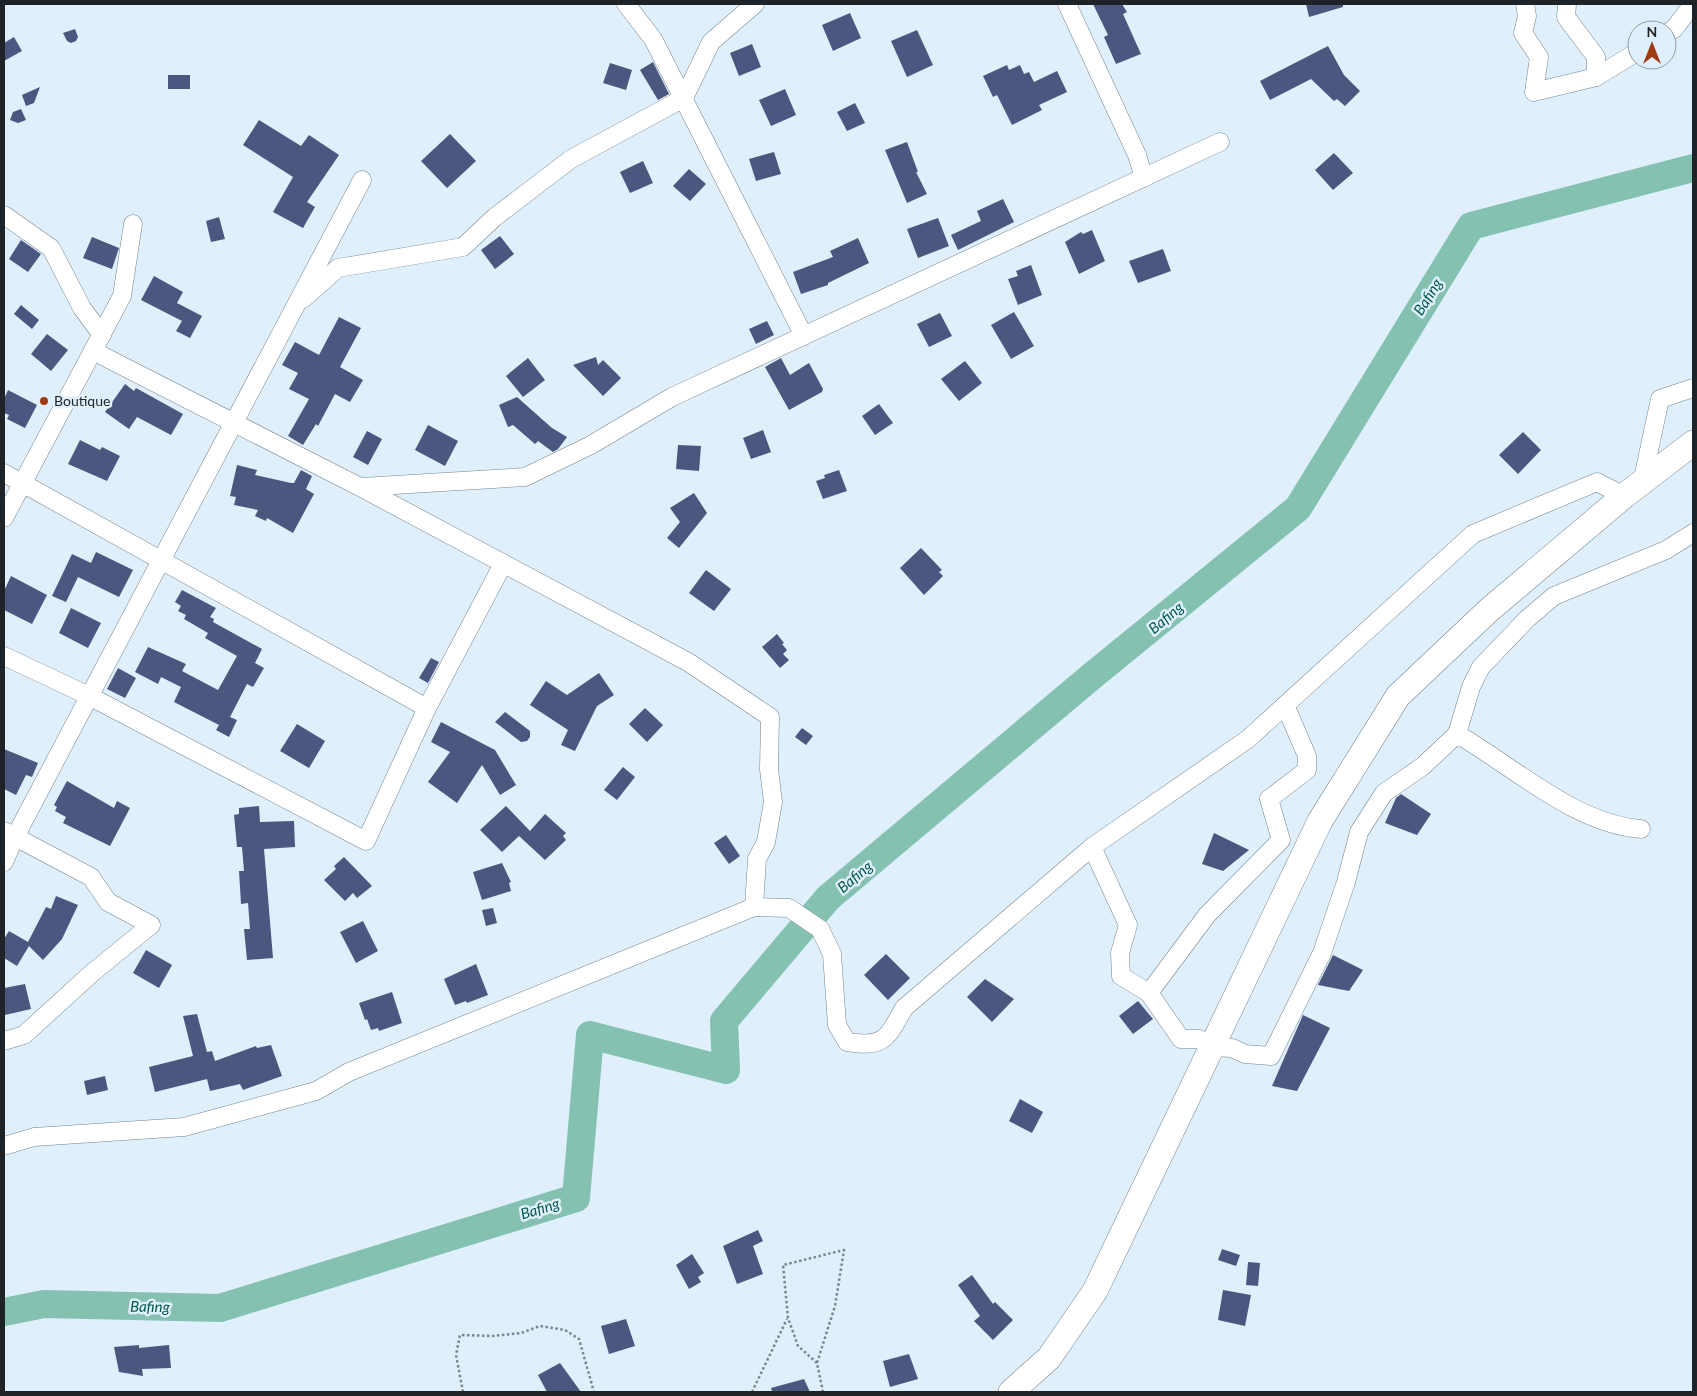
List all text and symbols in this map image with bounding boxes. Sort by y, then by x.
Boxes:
north arrow [1627,20,1677,70]
text: N [1647,23,1657,40]
water label: Bafing [1409,274,1446,318]
place label: Boutique [54,392,110,409]
marker: Boutique [38,395,50,407]
water label: Bafing [1144,597,1187,637]
water label: Bafing [833,856,876,896]
water label: Bafing [518,1193,562,1222]
water label: Bafing [130,1297,171,1315]

